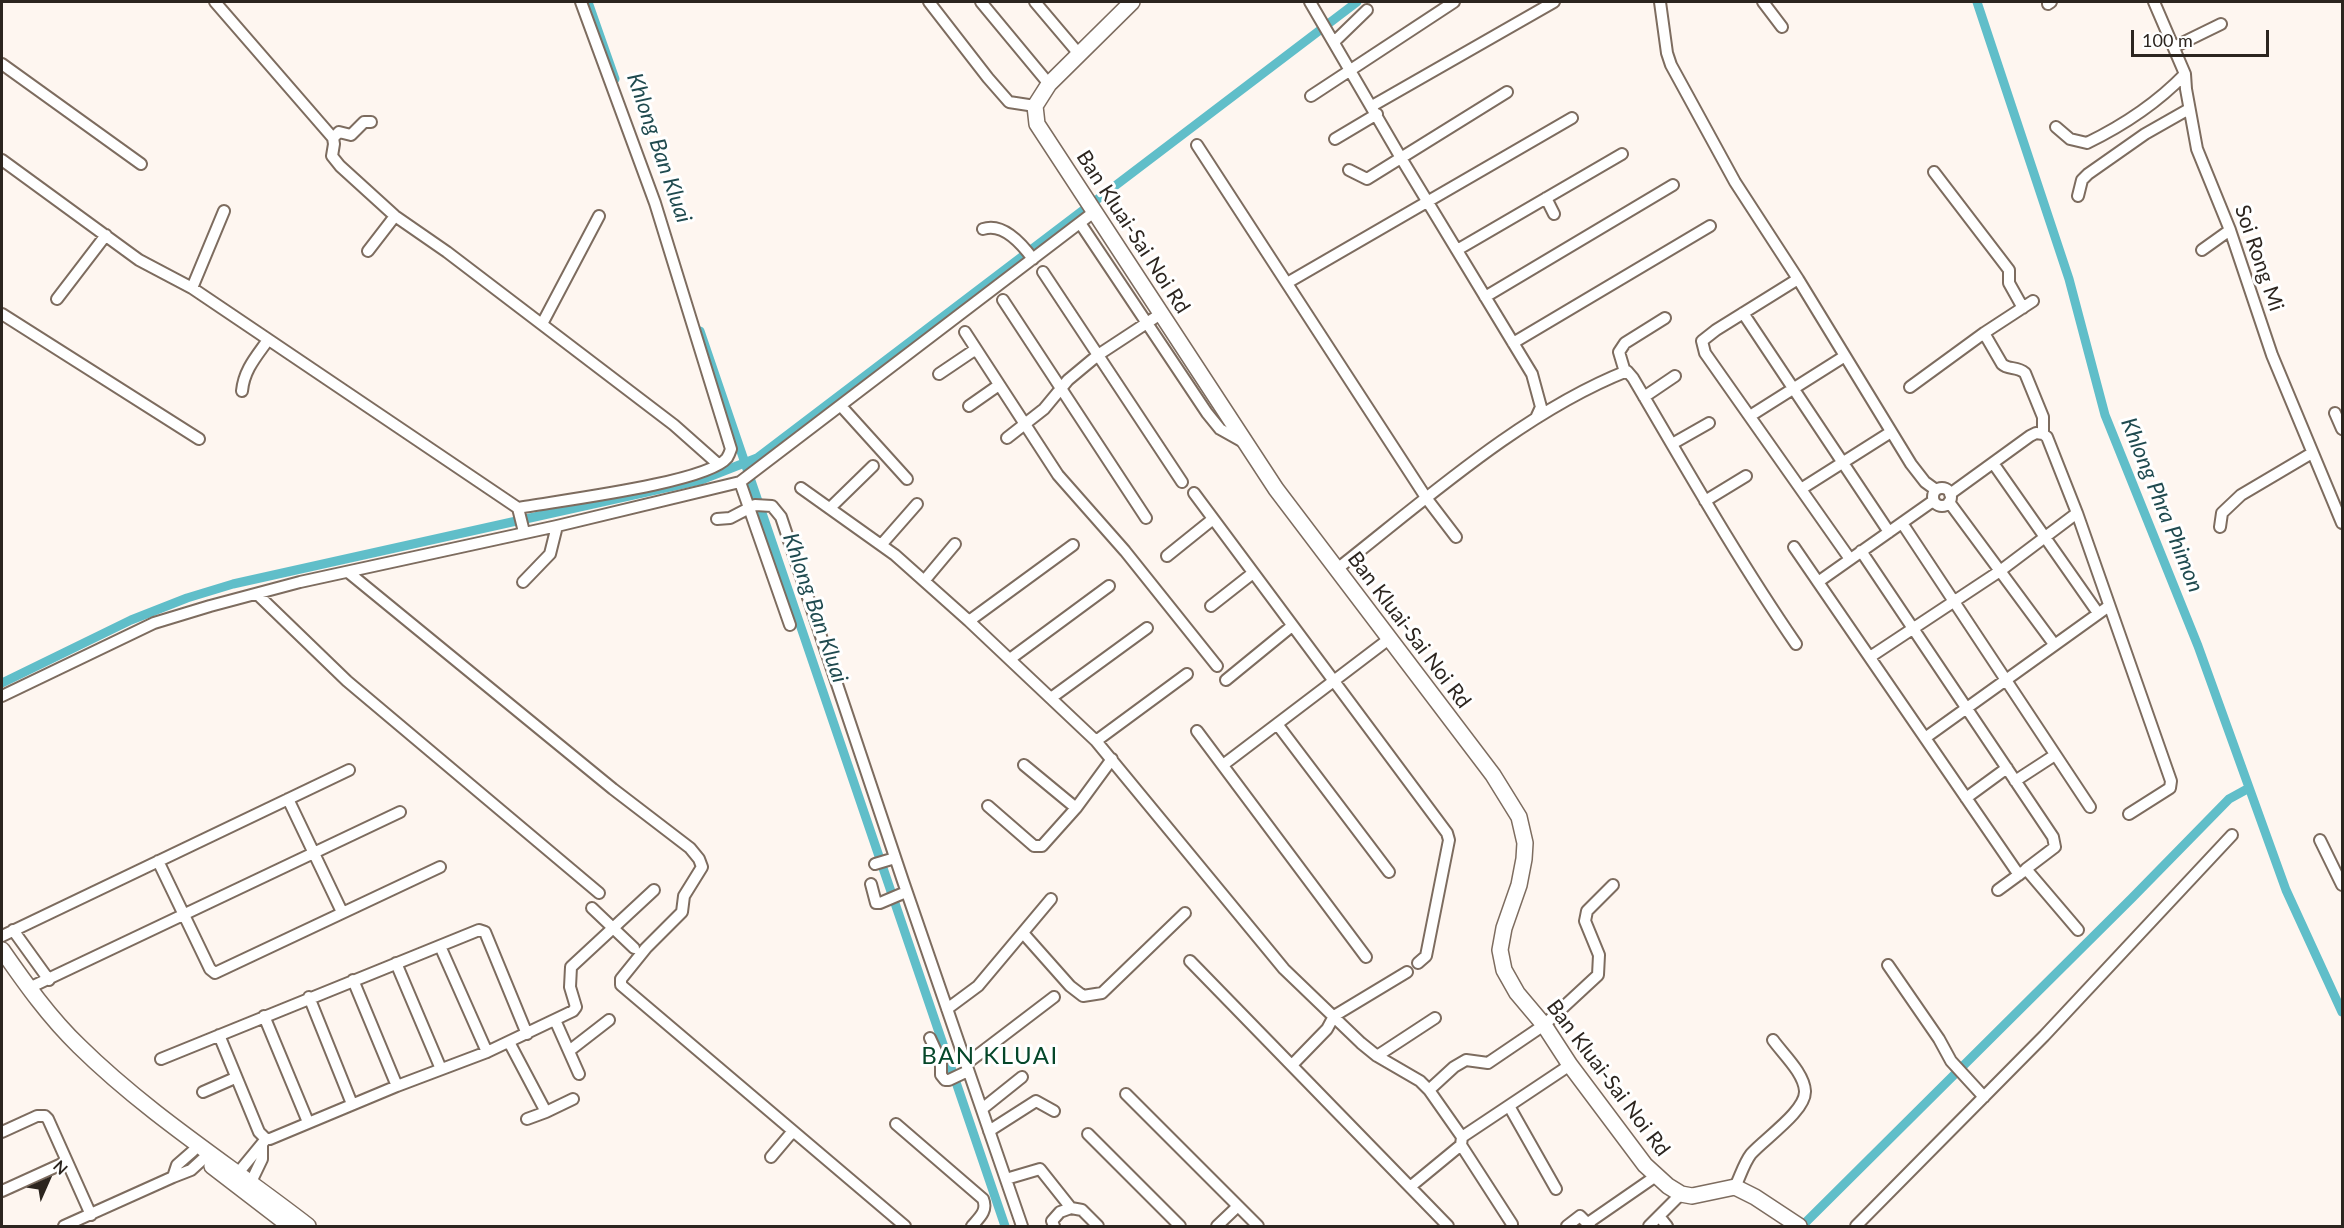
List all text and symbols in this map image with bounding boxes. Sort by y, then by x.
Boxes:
scale bar [2134,18,2272,56]
text: 100 m [2142,29,2193,51]
water label: Khlong Ban Kluai [621,70,697,226]
street label: Ban Kluai-Sai Noi Rd [1071,146,1195,318]
street label: Soi Rong Mi [2229,202,2289,314]
water label: Khlong Phra Phimon [2115,414,2209,596]
water label: Khlong Ban Kluai [777,530,853,686]
street label: Ban Kluai-Sai Noi Rd [1342,547,1476,713]
street label: Ban Kluai-Sai Noi Rd [1541,995,1675,1161]
district label: BAN KLUAI [921,1042,1059,1070]
north arrow [18,1150,78,1210]
text: N [50,1156,72,1178]

